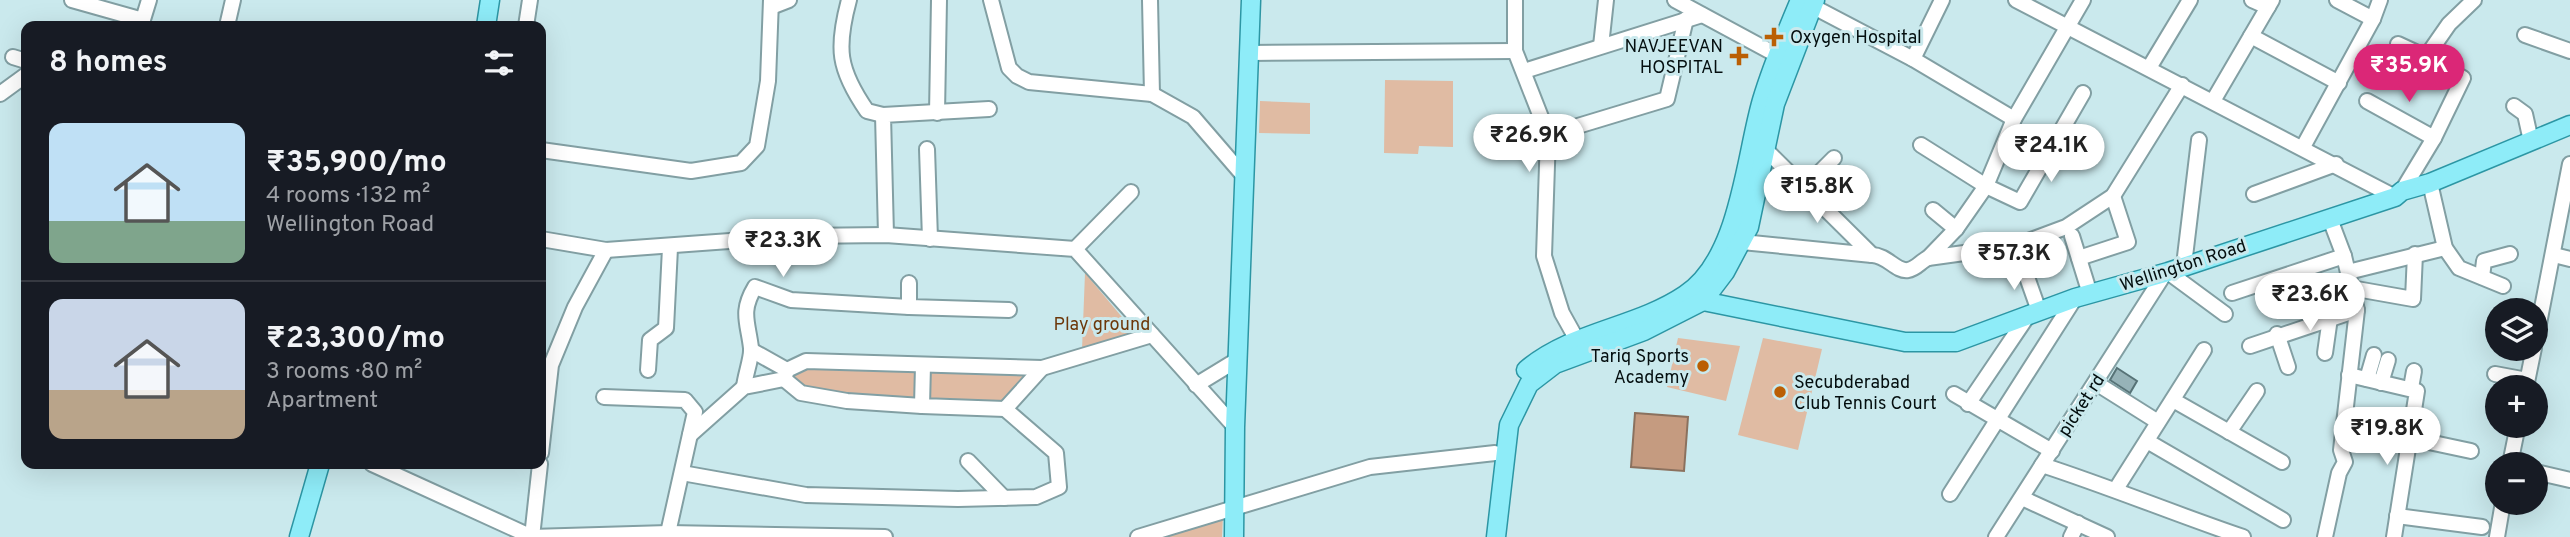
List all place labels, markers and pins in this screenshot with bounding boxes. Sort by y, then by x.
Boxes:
marker: Oxygen Hospital [1764,27,1784,47]
place label: Oxygen Hospital [1790,27,1922,50]
place label: NAVJEEVAN HOSPITAL [1625,36,1723,80]
pin: ₹35.9K [2352,44,2466,104]
marker: NAVJEEVAN HOSPITAL [1729,46,1749,66]
pin: ₹26.9K [1472,114,1586,174]
pin: ₹24.1K [1994,124,2108,184]
pin: ₹15.8K [1760,166,1874,225]
pin: ₹23.3K [726,219,840,279]
pin: ₹57.3K [1957,232,2071,292]
pin: ₹23.6K [2253,274,2367,333]
place label: Tariq Sports Academy [1591,346,1689,390]
marker: Tariq Sports Academy [1695,358,1711,374]
place label: Secubderabad Club Tennis Court [1794,372,1937,416]
marker: Secubderabad Club Tennis Court [1772,384,1788,400]
pin: ₹19.8K [2330,407,2444,467]

